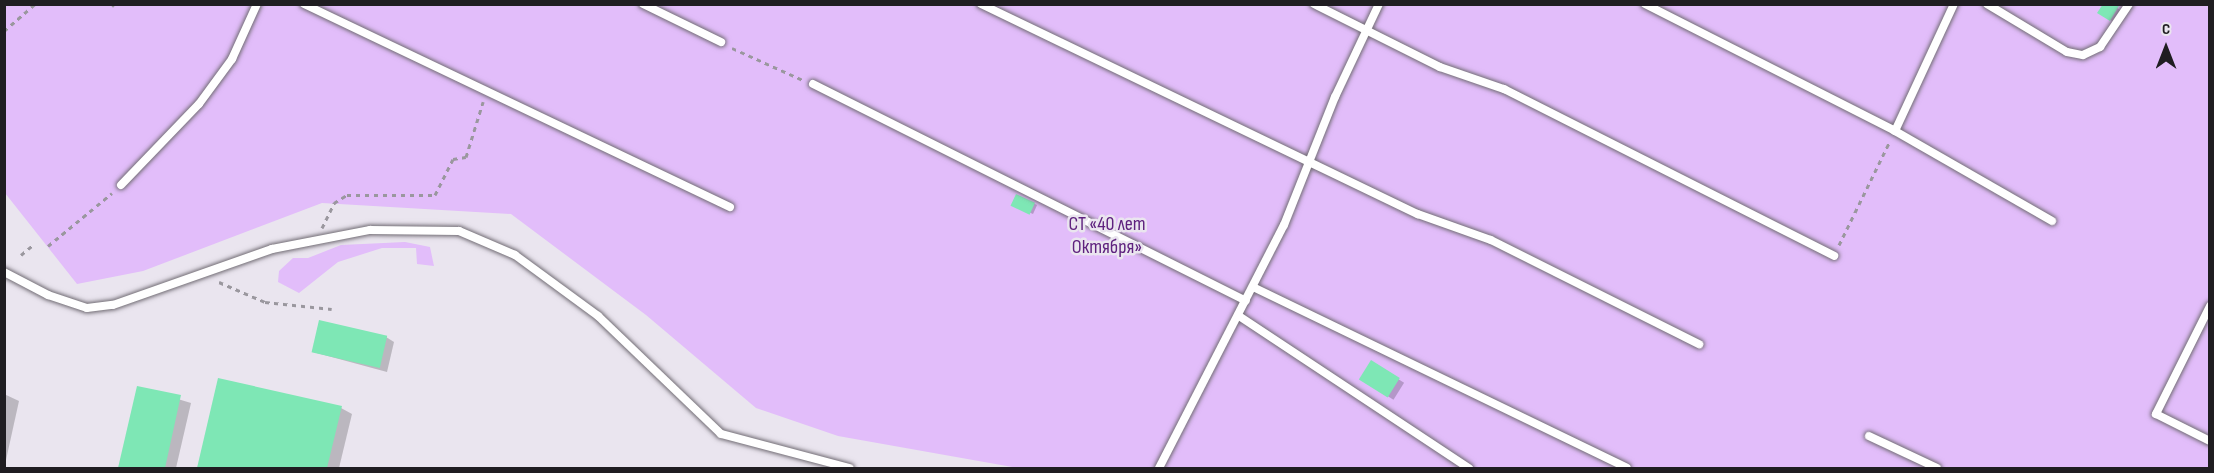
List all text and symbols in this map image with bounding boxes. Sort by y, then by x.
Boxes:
north arrow [2136,18,2196,78]
text: С [2162,20,2170,39]
park label: СТ «40 лет Октября» [1068,213,1146,260]

